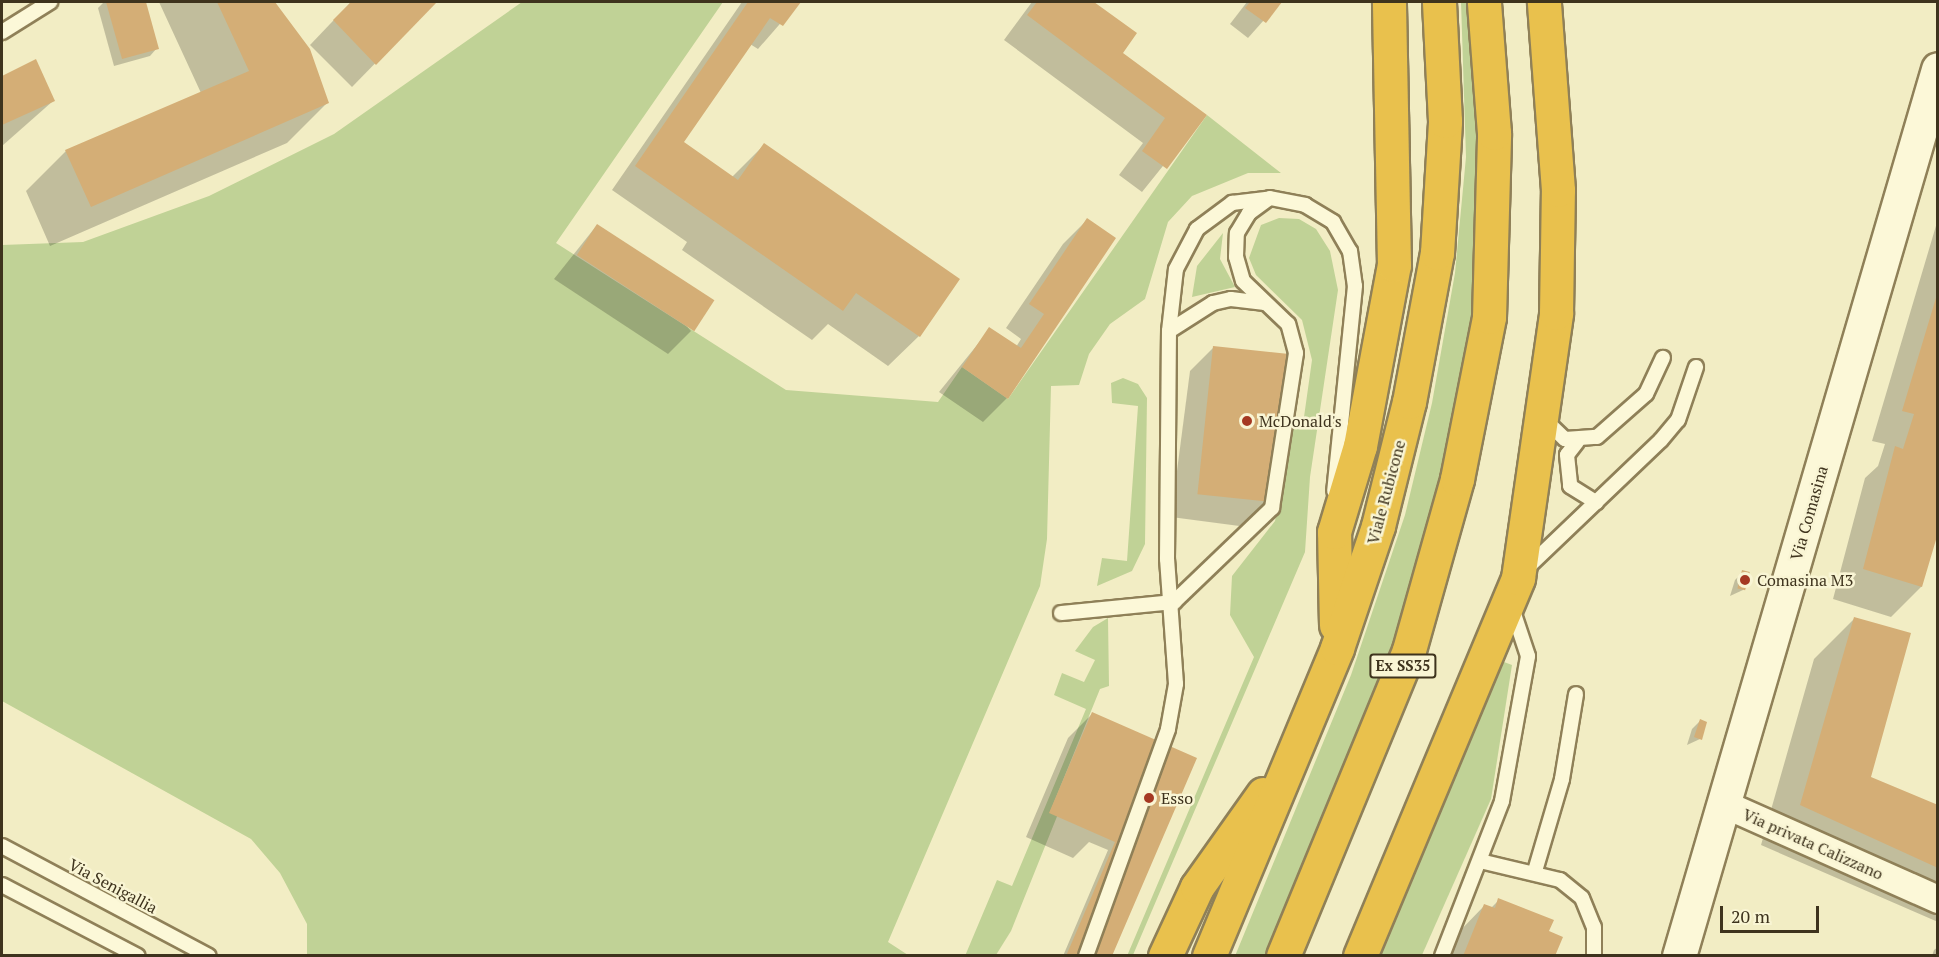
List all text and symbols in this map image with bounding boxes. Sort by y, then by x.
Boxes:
place label: McDonald's [1259,411,1342,431]
marker: McDonald's [1240,414,1254,428]
street label: Viale Rubicone [1363,438,1409,546]
street label: Via Comasina [1786,463,1832,563]
place label: Comasina M3 [1757,570,1853,590]
marker: Comasina M3 [1738,573,1752,587]
road number: Ex SS35 [1368,654,1438,678]
place label: Esso [1161,788,1193,808]
marker: Esso [1142,791,1156,805]
street label: Via privata Calizzano [1740,804,1886,884]
street label: Via Senigallia [65,855,161,917]
scale bar [1723,894,1822,932]
text: 20 m [1731,904,1770,928]

